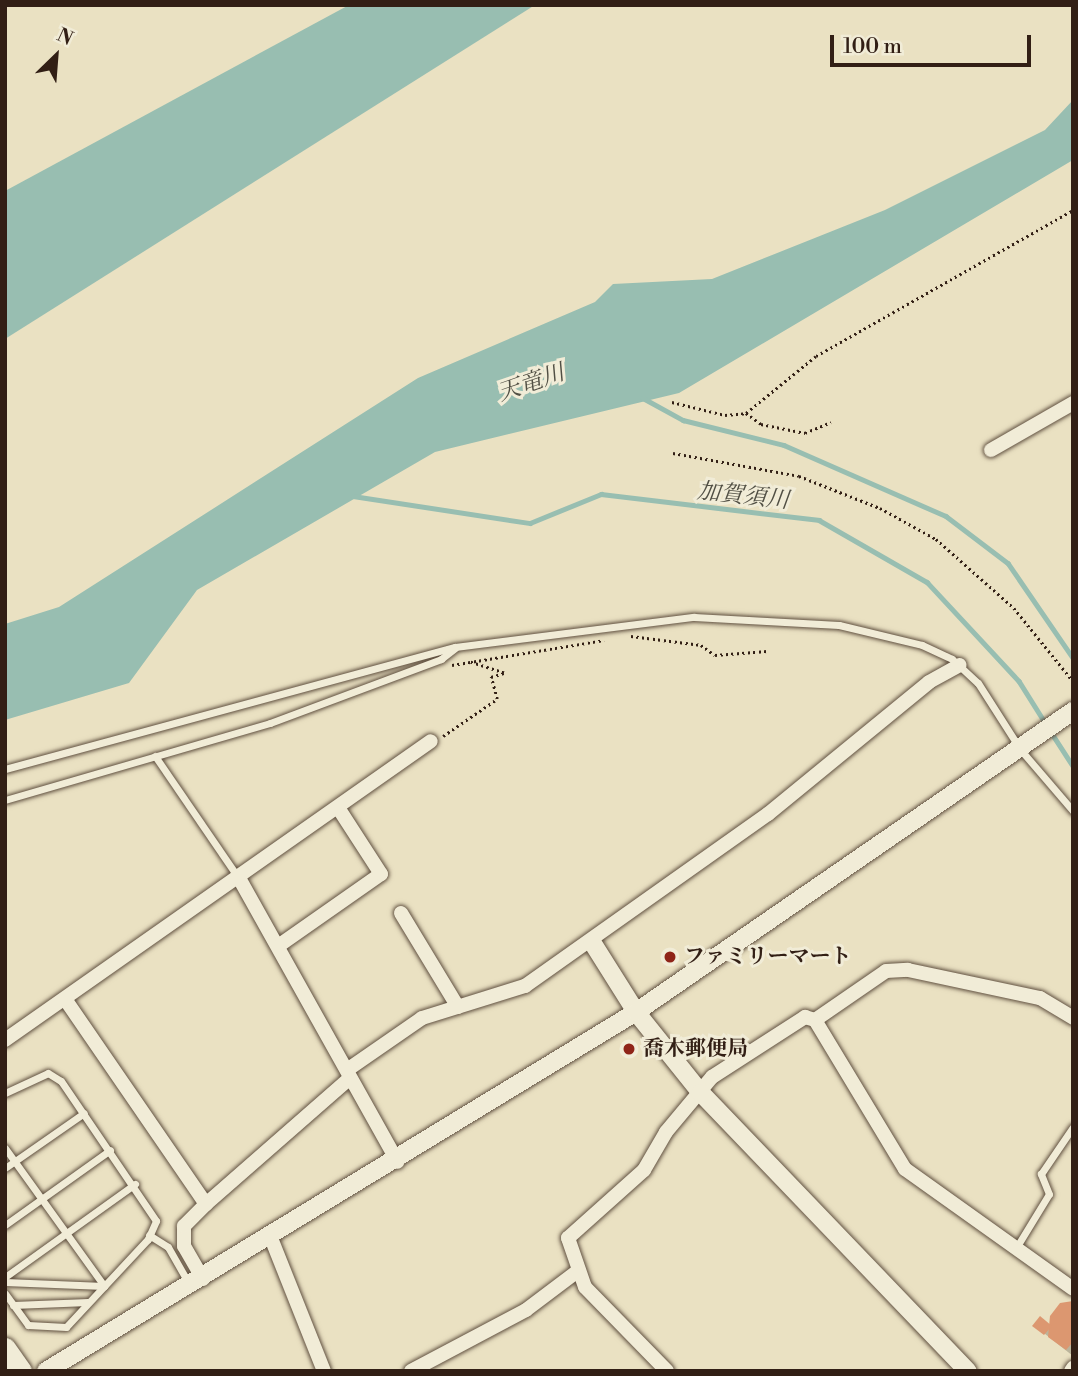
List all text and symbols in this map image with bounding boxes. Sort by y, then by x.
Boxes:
north arrow [21,21,91,91]
scale bar [833,21,1034,65]
text: N [53,23,77,51]
text: 100 m [843,34,902,60]
water label: 天竜川 [494,359,568,407]
water label: 加賀須川 [696,477,790,515]
place label: ファミリーマート [684,944,852,970]
marker: ファミリーマート [662,949,678,965]
place label: 喬木郵便局 [643,1036,748,1062]
marker: 喬木郵便局 [621,1041,637,1057]

